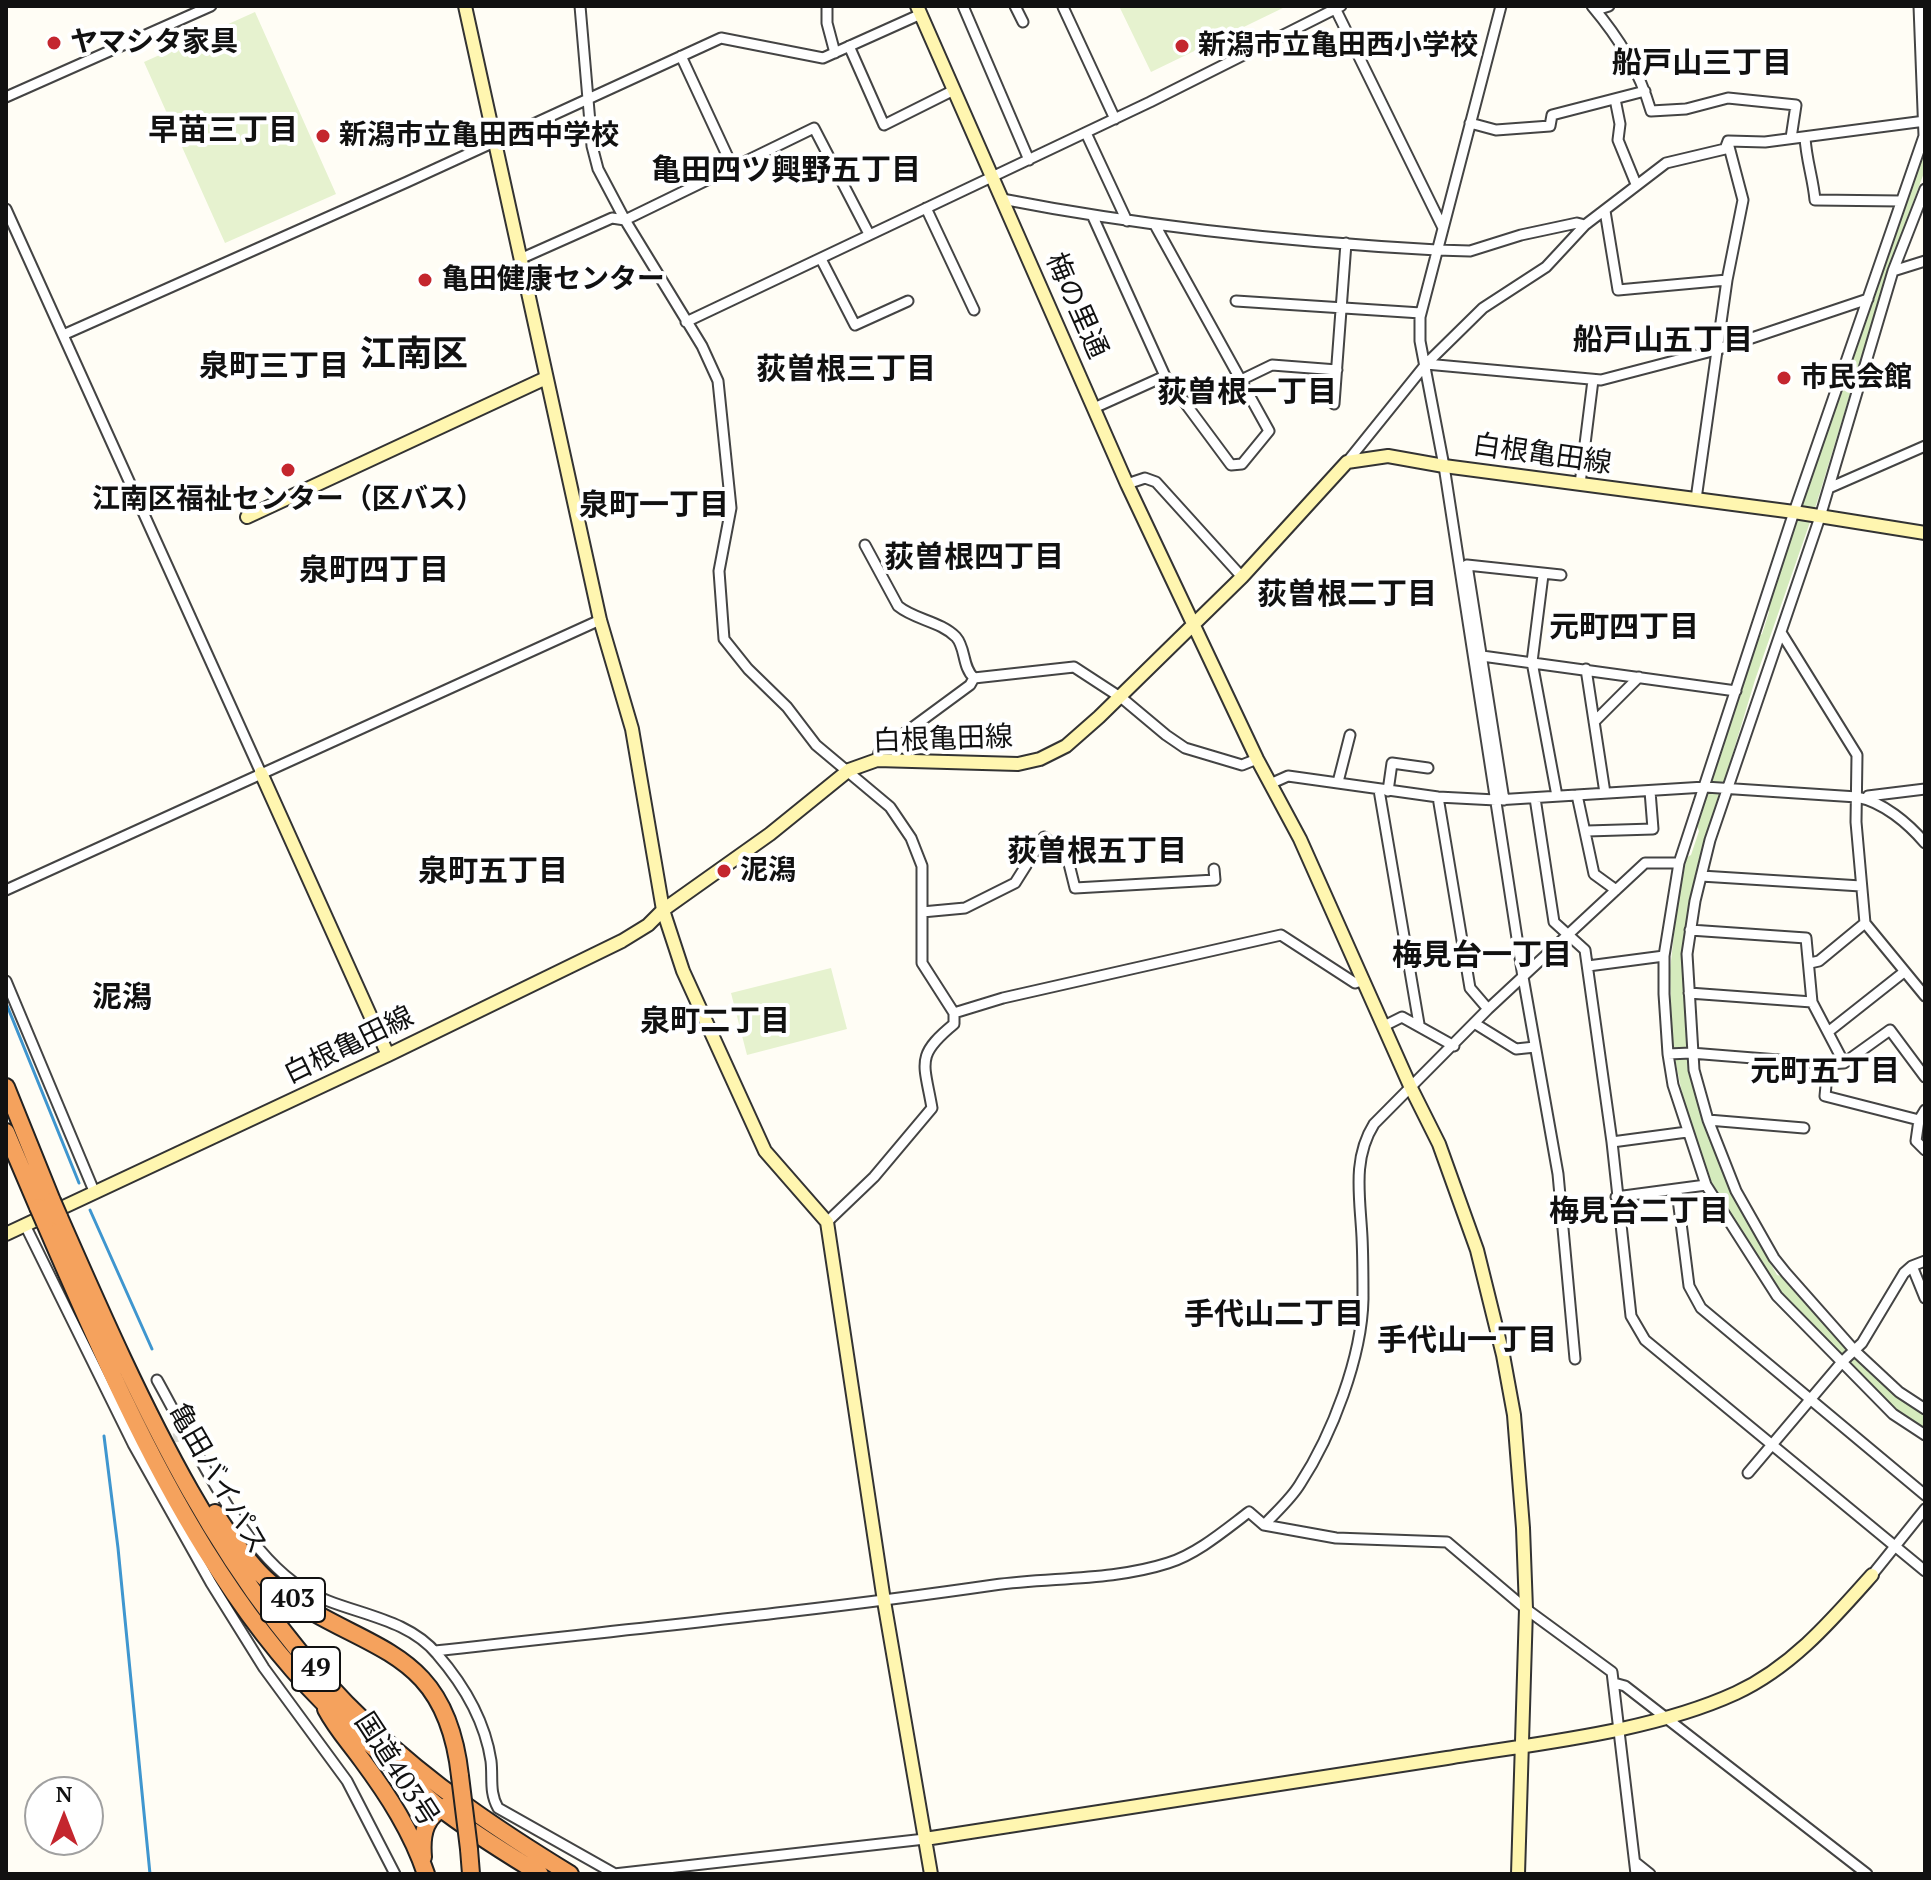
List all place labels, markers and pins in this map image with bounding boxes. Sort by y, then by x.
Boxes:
place label: ヤマシタ家具 [70,26,238,60]
place label: 新潟市立亀田西小学校 [1198,29,1478,63]
marker: ヤマシタ家具 [45,34,63,52]
marker: 新潟市立亀田西小学校 [1173,37,1191,55]
place label: 新潟市立亀田西中学校 [339,119,619,153]
marker: 新潟市立亀田西中学校 [314,127,332,145]
place label: 亀田健康センター [441,263,665,297]
marker: 亀田健康センター [416,271,434,289]
place label: 市民会館 [1800,361,1912,395]
marker: 市民会館 [1775,369,1793,387]
marker: 江南区福祉センター（区バス） [279,461,297,479]
place label: 江南区福祉センター（区バス） [92,483,484,517]
place label: 泥潟 [740,854,796,888]
marker: 泥潟 [715,862,733,880]

